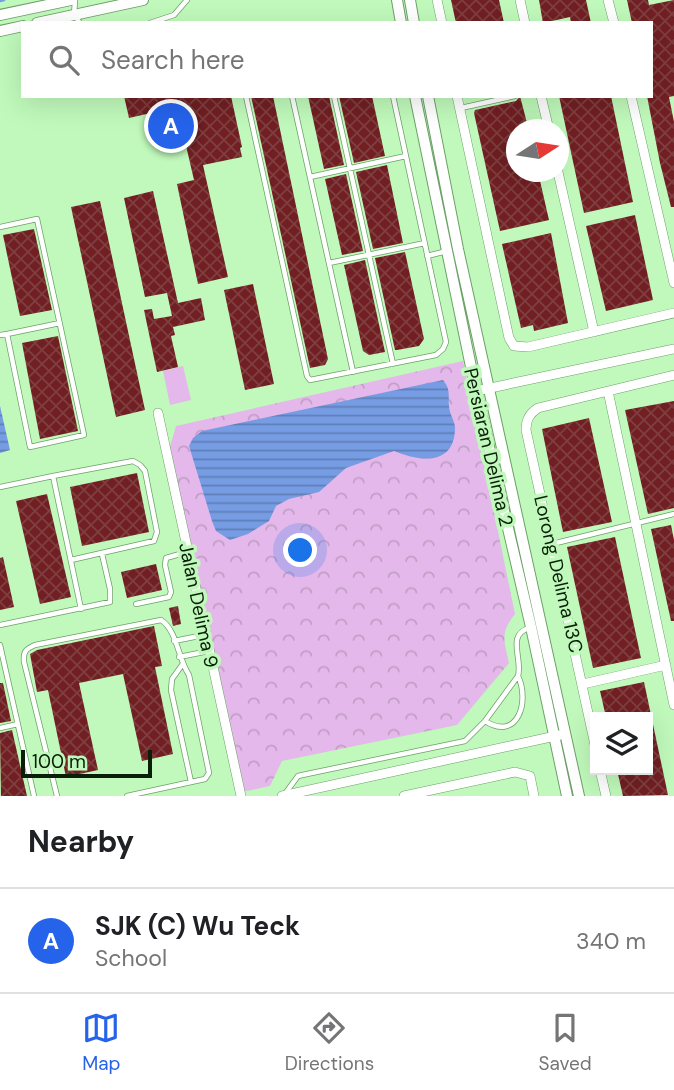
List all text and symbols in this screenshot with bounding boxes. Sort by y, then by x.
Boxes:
search box [21,21,653,98]
icon: search [45,41,83,79]
text: Search here [101,43,244,77]
pin: A [148,100,194,152]
north arrow [506,119,569,182]
street label: Persiaran Delima 2 [458,365,519,529]
street label: Lorong Delima 13C [528,493,589,655]
your location [283,533,317,567]
street label: Jalan Delima 9 [173,540,224,670]
map controls [590,712,653,775]
button: layers [590,712,653,775]
scale bar [21,747,152,779]
text: 100 m [32,749,86,774]
text: Nearby [28,822,134,861]
text: SJK (C) Wu Teck [95,909,300,943]
text: A [43,926,59,956]
text: 340 m [576,926,646,956]
text: School [95,943,167,973]
tab: Map [82,1009,120,1076]
tab: Directions [285,1009,374,1076]
tab: Saved [539,1009,592,1076]

